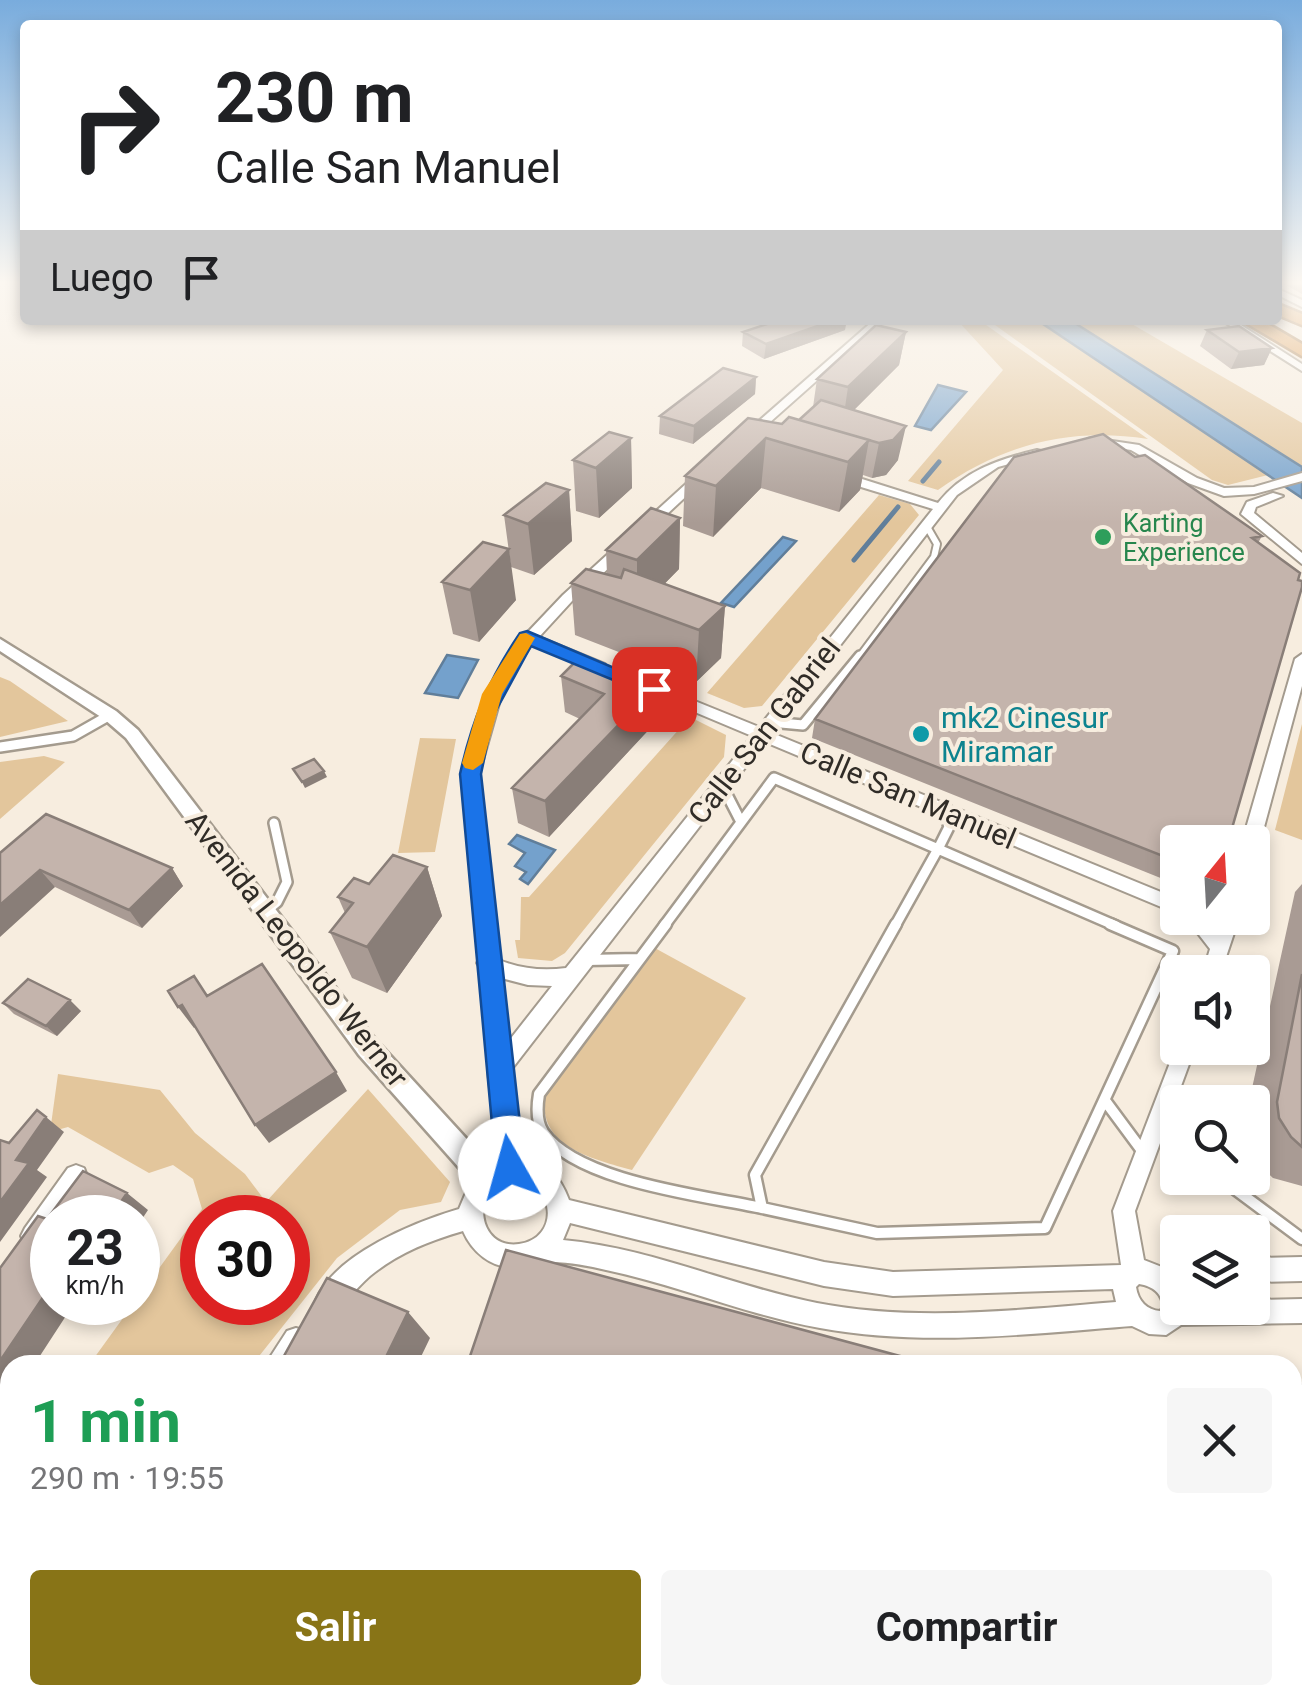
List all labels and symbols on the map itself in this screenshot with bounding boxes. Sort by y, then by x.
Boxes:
place label: Karting Experience [1123,509,1245,567]
marker: Karting Experience [1092,526,1114,548]
street label: Calle San Gabriel [681,631,847,831]
pin [612,647,697,732]
place label: mk2 Cinesur Miramar [941,700,1108,769]
marker: mk2 Cinesur Miramar [910,723,932,745]
street label: Calle San Manuel [795,734,1021,856]
street label: Avenida Leopoldo Werner [178,804,416,1094]
north arrow [1160,825,1270,935]
position arrow [458,1116,562,1220]
speed limit sign: 30 [180,1195,310,1325]

